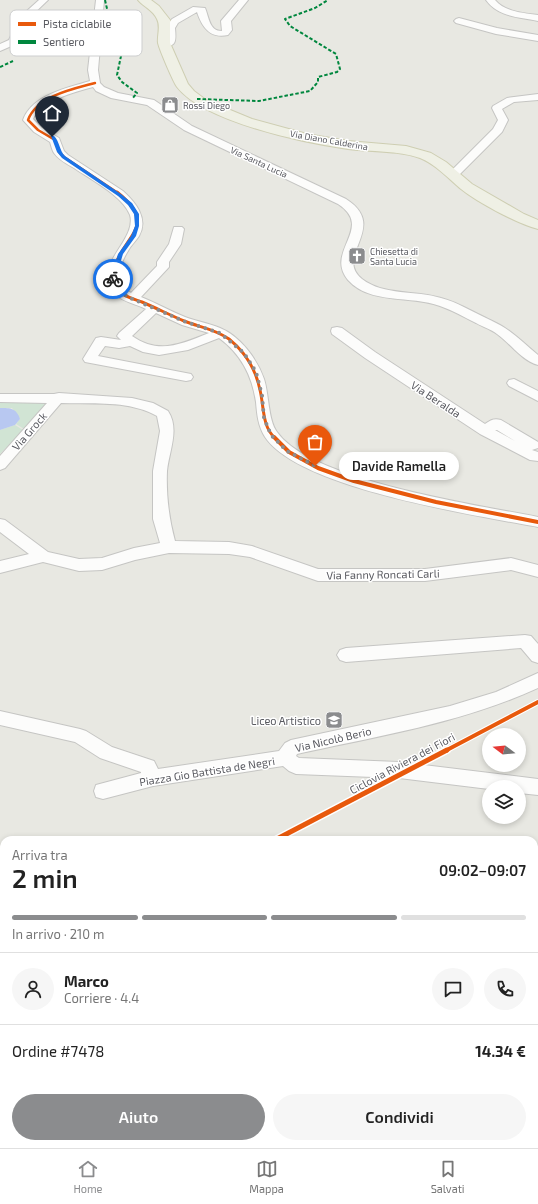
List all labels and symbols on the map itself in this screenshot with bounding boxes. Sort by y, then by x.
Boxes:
legend [10,10,142,56]
text: Pista ciclabile [43,17,112,30]
text: Sentiero [43,35,85,48]
shop icon: Rossi Diego [160,95,180,115]
pin [35,96,69,137]
place label: Rossi Diego [183,100,230,111]
street label: Via Diano Calderina [289,128,369,152]
street label: Via Santa Lucia [229,144,289,180]
church icon: Chiesetta di Santa Lucia [347,246,367,266]
place label: Chiesetta di Santa Lucia [370,246,418,267]
courier [93,259,133,299]
street label: Via Beralda [409,378,463,420]
street label: Via Grock [9,409,49,453]
pin [298,425,332,466]
callout: Davide Ramella [339,452,459,480]
street label: Via Fanny Roncati Carli [326,567,440,581]
school or university icon: Liceo Artistico [324,710,344,730]
place label: Liceo Artistico [251,714,321,727]
street label: Via Nicolò Berio [294,724,372,754]
north arrow [482,728,526,772]
street label: Ciclovia Riviera dei Fiori [347,730,457,796]
street label: Piazza Gio Battista de Negri [138,754,276,788]

